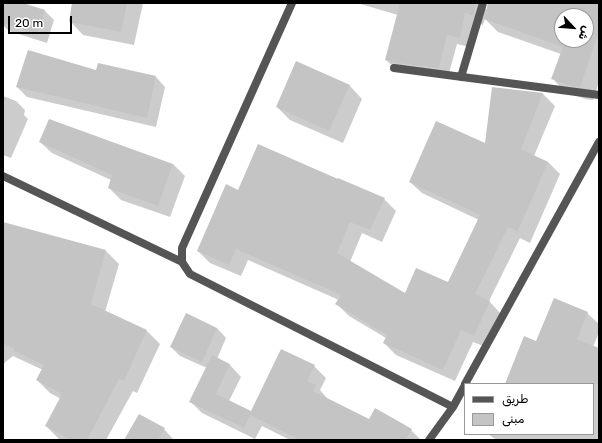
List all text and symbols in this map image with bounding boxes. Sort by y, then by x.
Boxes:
scale bar [10,8,74,34]
north arrow [554,8,594,48]
text: 20 m [15,16,43,30]
text: ش [575,24,593,42]
legend [464,383,594,435]
text: طريق [502,392,528,406]
text: مبنى [502,412,524,426]

